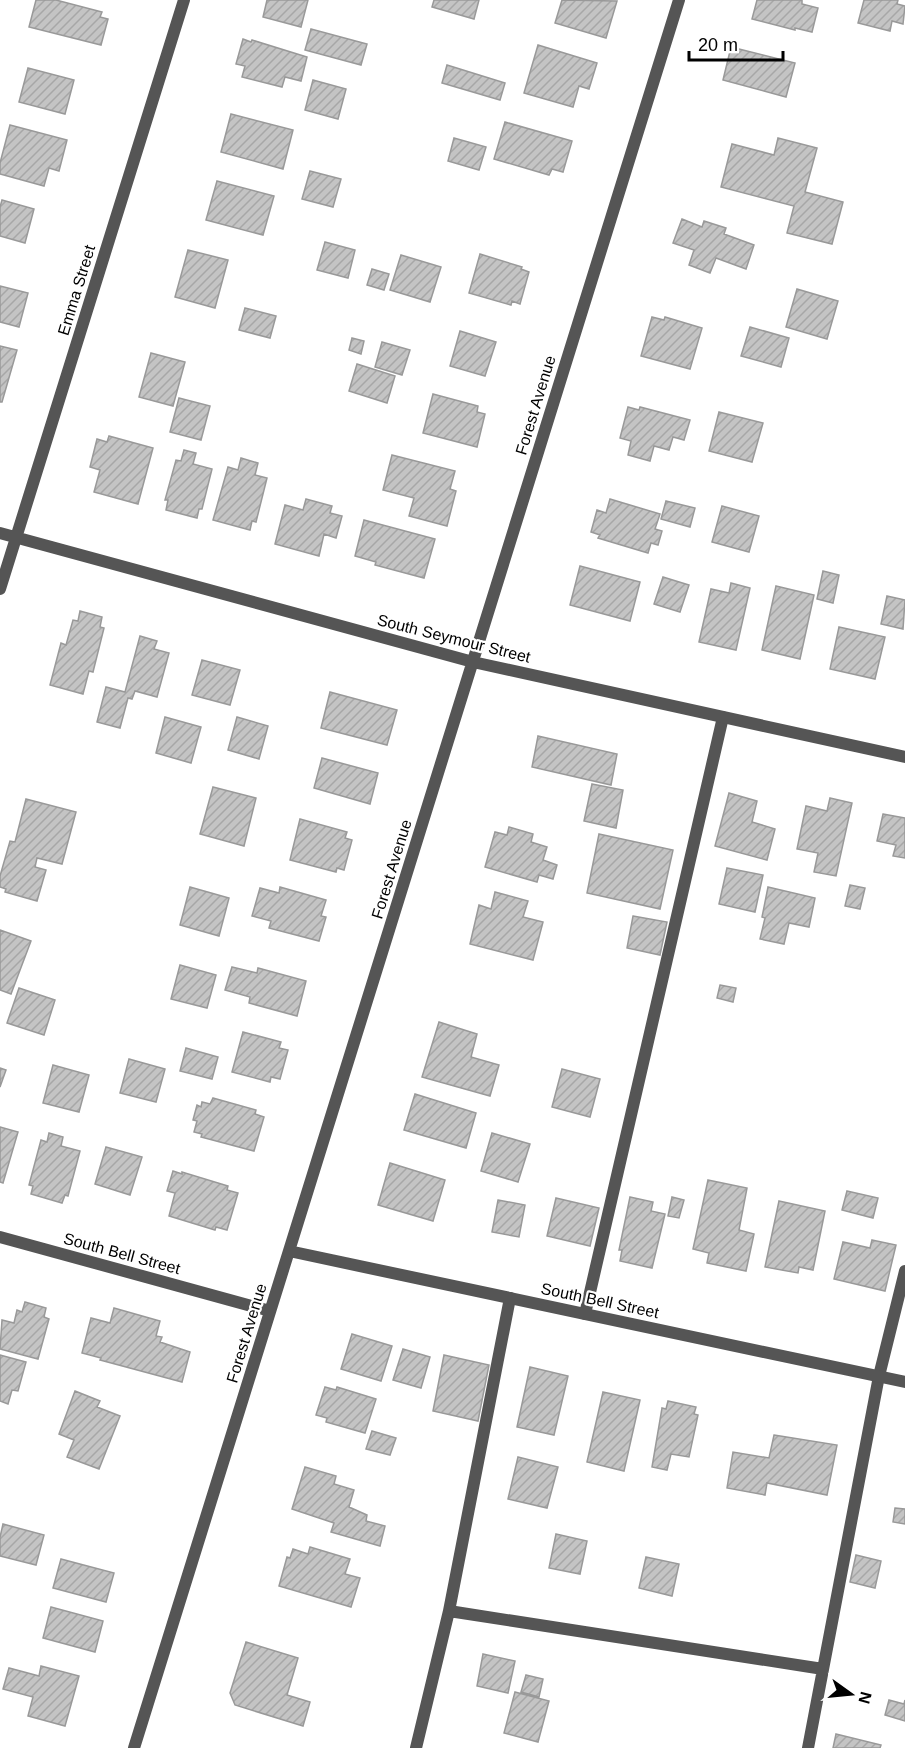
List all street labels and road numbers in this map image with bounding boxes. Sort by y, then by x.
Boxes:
street label: Emma Street [55,242,98,337]
street label: Forest Avenue [512,353,559,457]
street label: South Seymour Street [375,611,533,666]
street label: Forest Avenue [368,817,415,921]
street label: South Bell Street [62,1230,183,1277]
street label: South Bell Street [539,1280,661,1321]
street label: Forest Avenue [223,1281,270,1385]

